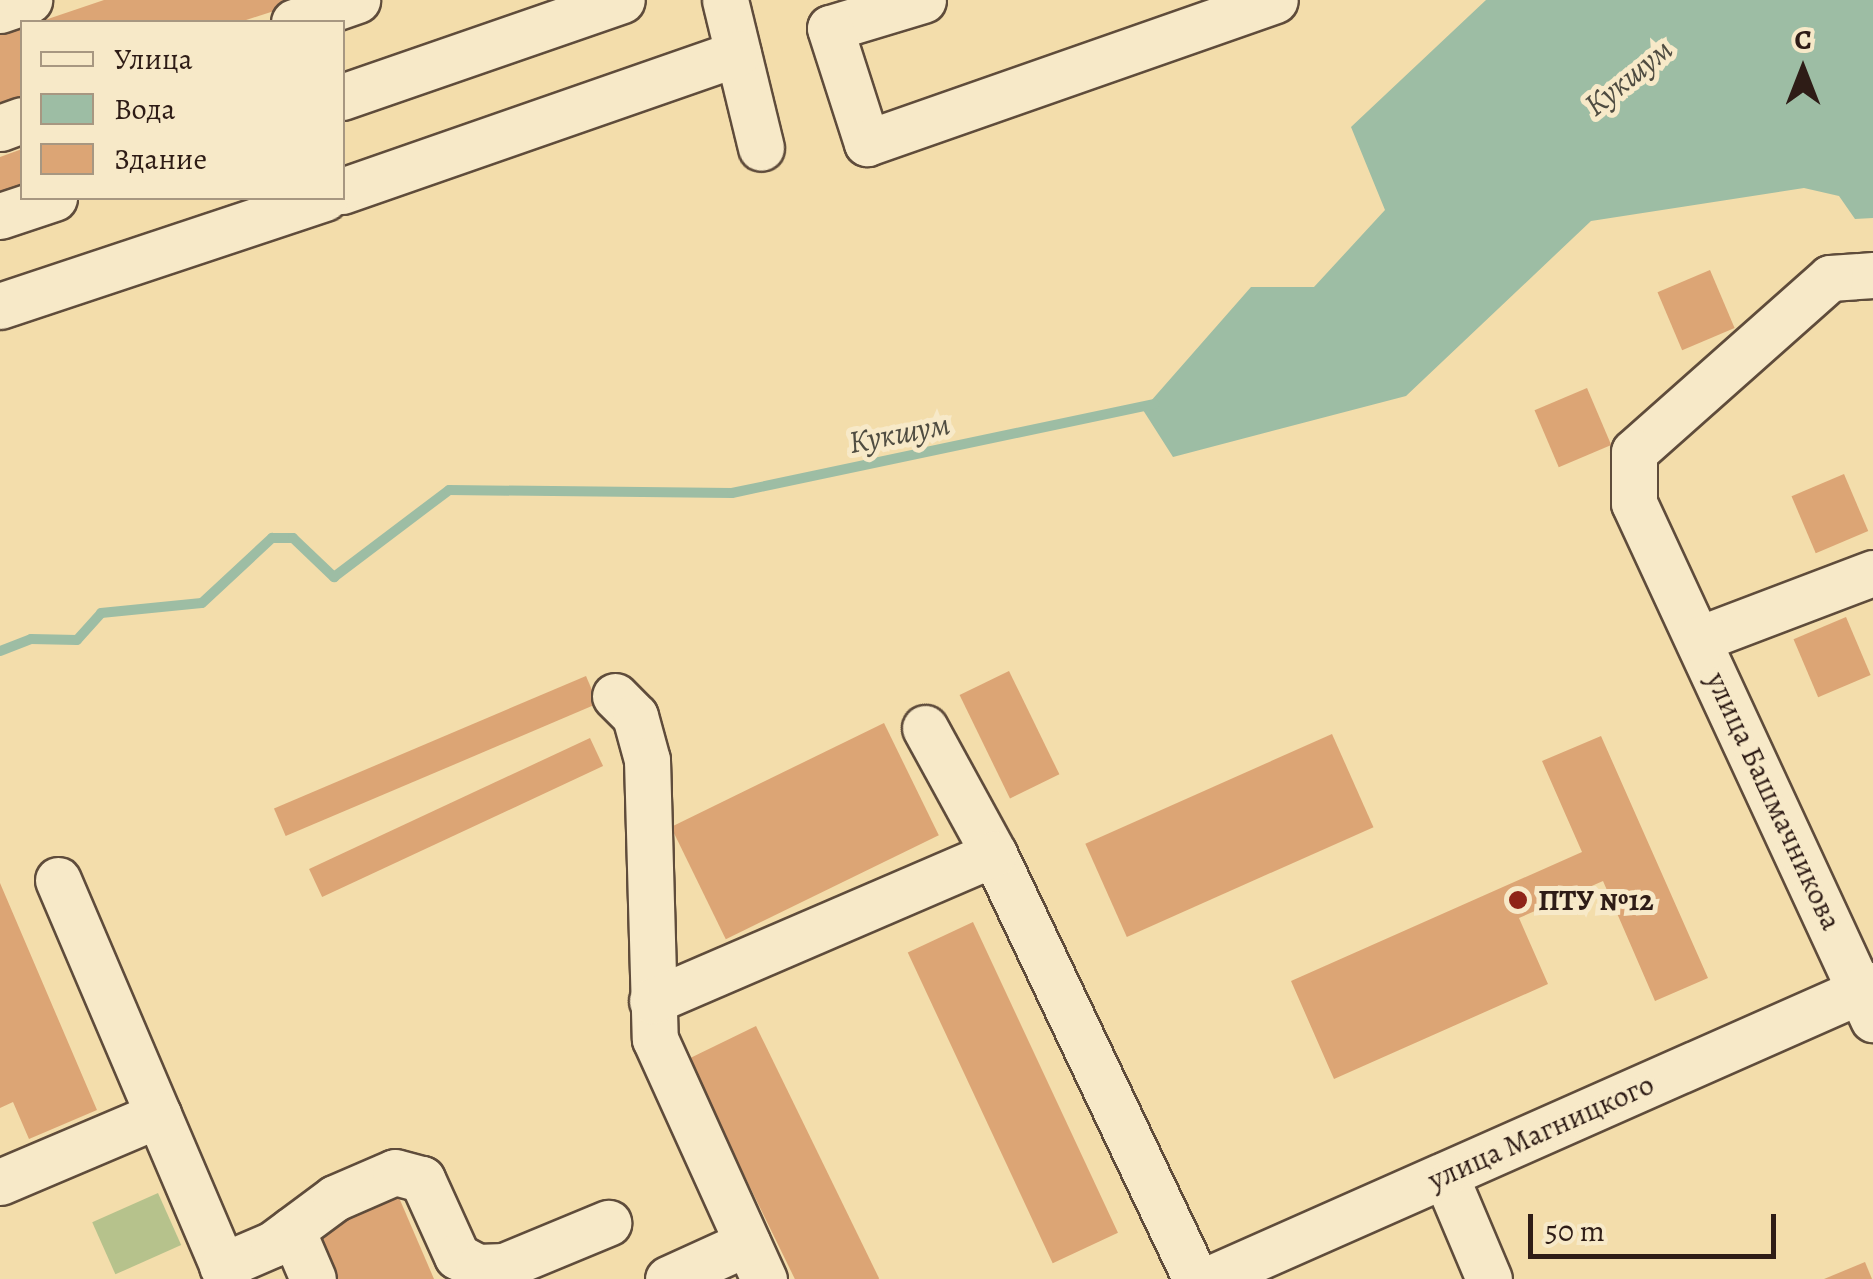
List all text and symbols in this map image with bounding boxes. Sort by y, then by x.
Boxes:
legend [20,20,345,200]
north arrow [1753,20,1853,120]
text: С [1794,21,1812,59]
water label: Кукшум [1576,30,1680,124]
text: Улица [114,39,193,79]
text: Вода [114,89,175,129]
text: Здание [114,139,207,179]
water label: Кукшум [845,404,953,462]
street label: улица Башмачникова [1698,666,1850,936]
place label: ПТУ №12 [1538,882,1654,918]
marker: ПТУ №12 [1507,889,1529,911]
street label: улица Магницкого [1422,1066,1660,1198]
scale bar [1533,1194,1780,1256]
text: 50 m [1545,1211,1605,1251]

